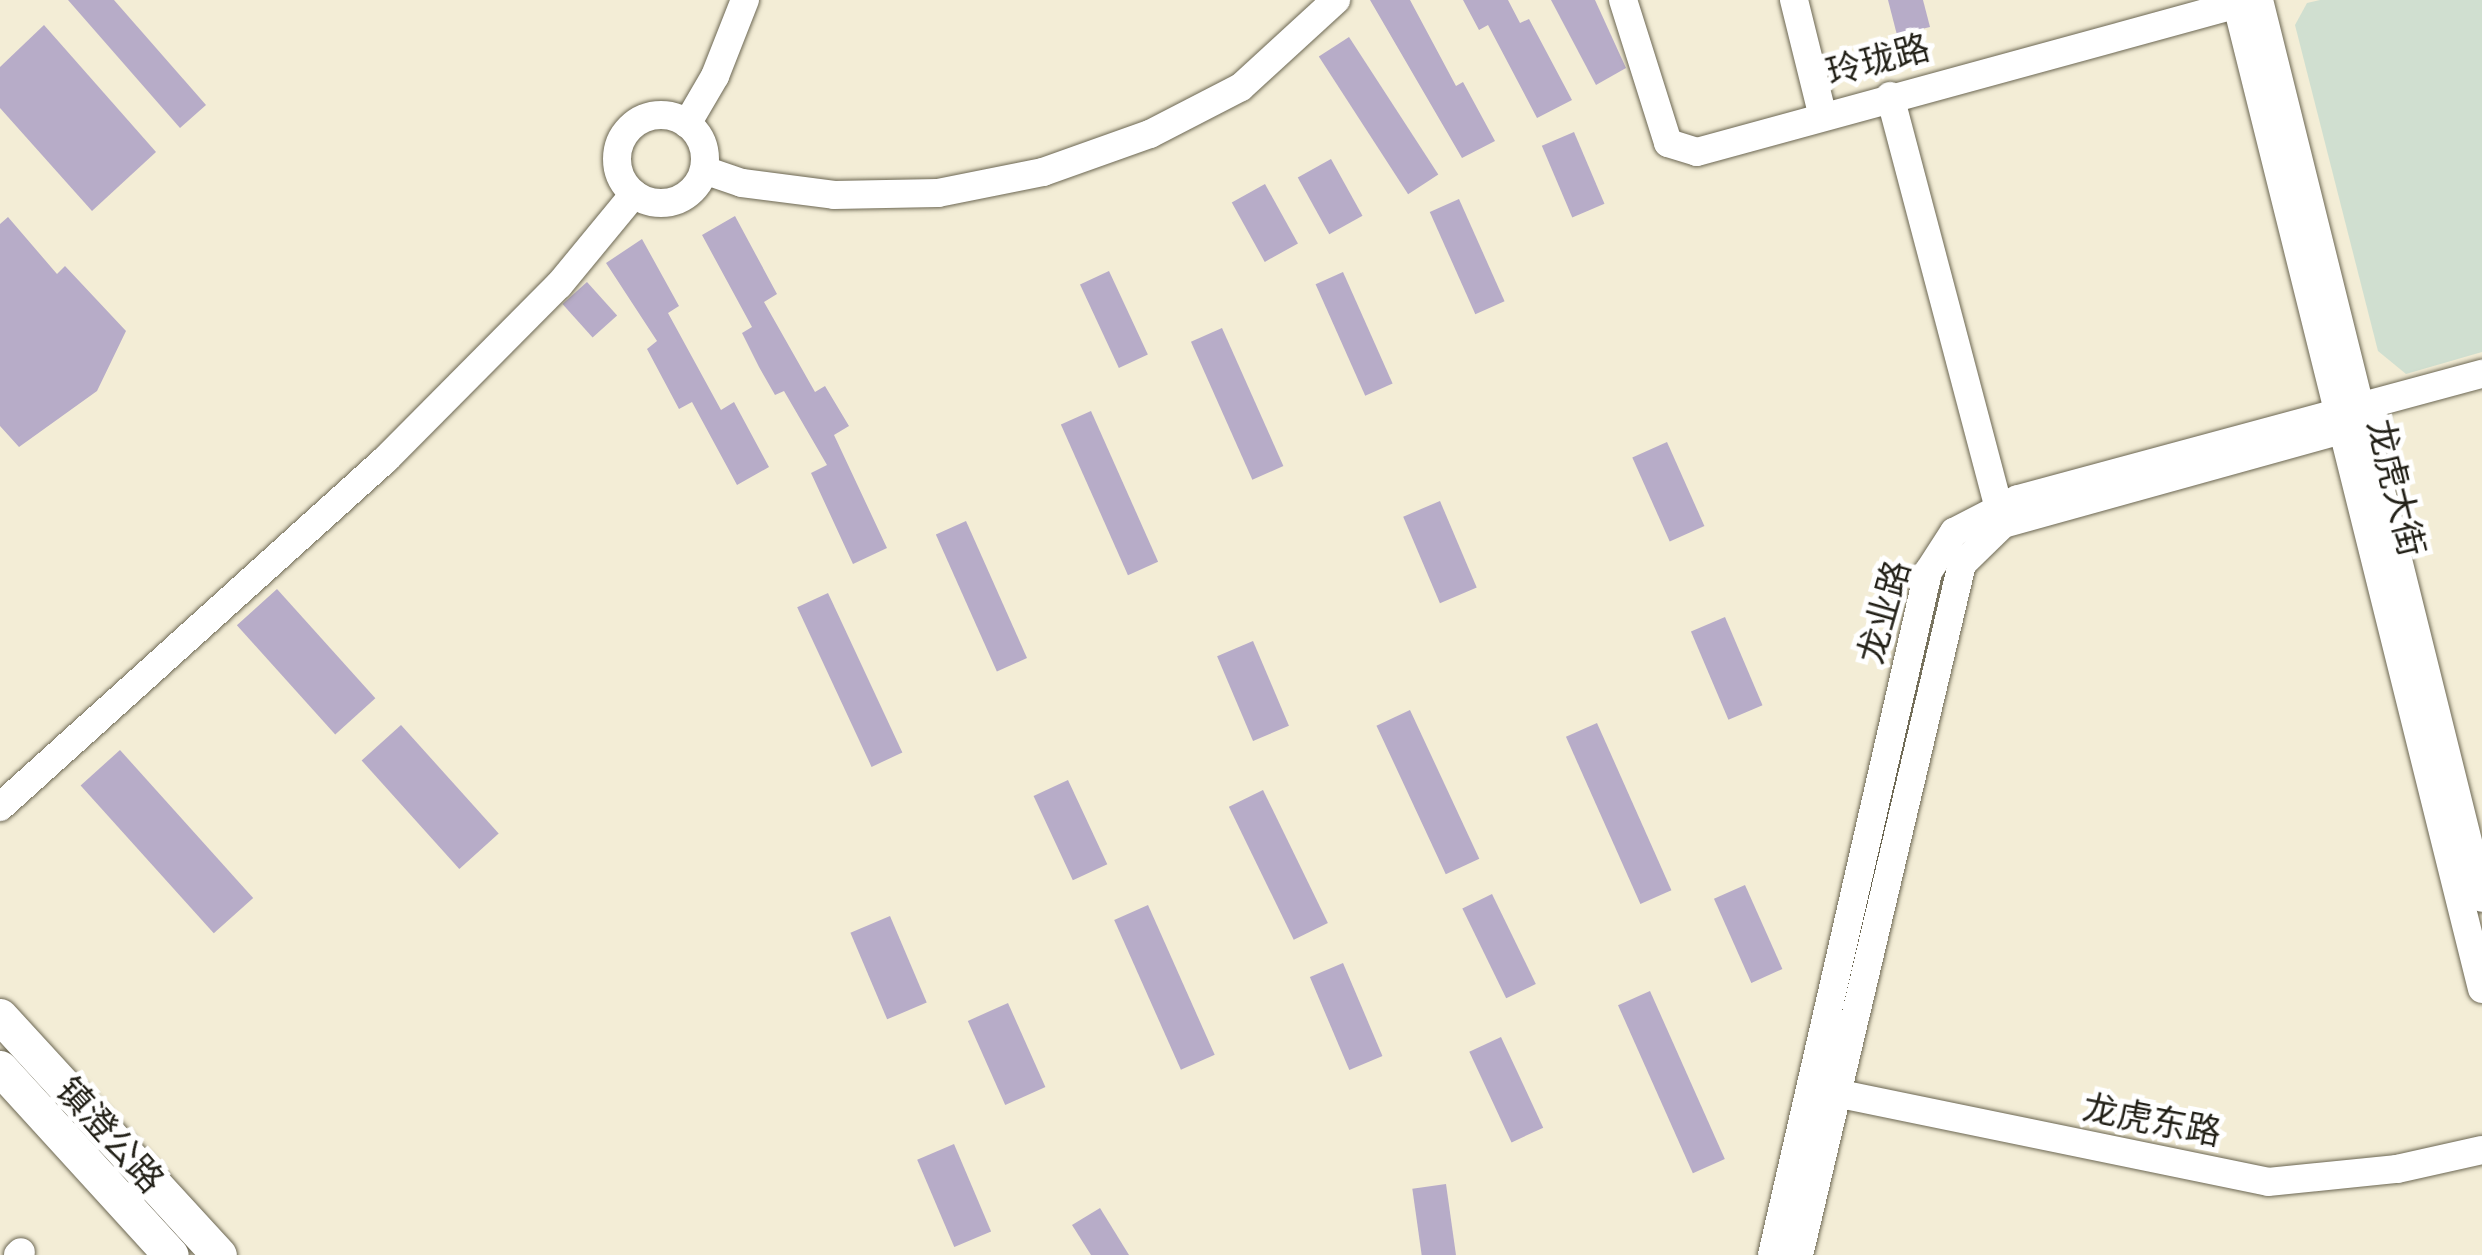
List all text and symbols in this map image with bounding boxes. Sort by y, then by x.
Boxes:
street label: 玲珑路 [1822,26,1934,94]
street label: 龙虎大街 [2359,415,2433,561]
street label: 龙业路 [1849,556,1919,668]
street label: 镇澄公路 [48,1069,172,1201]
street label: 龙虎东路 [2079,1086,2225,1154]

